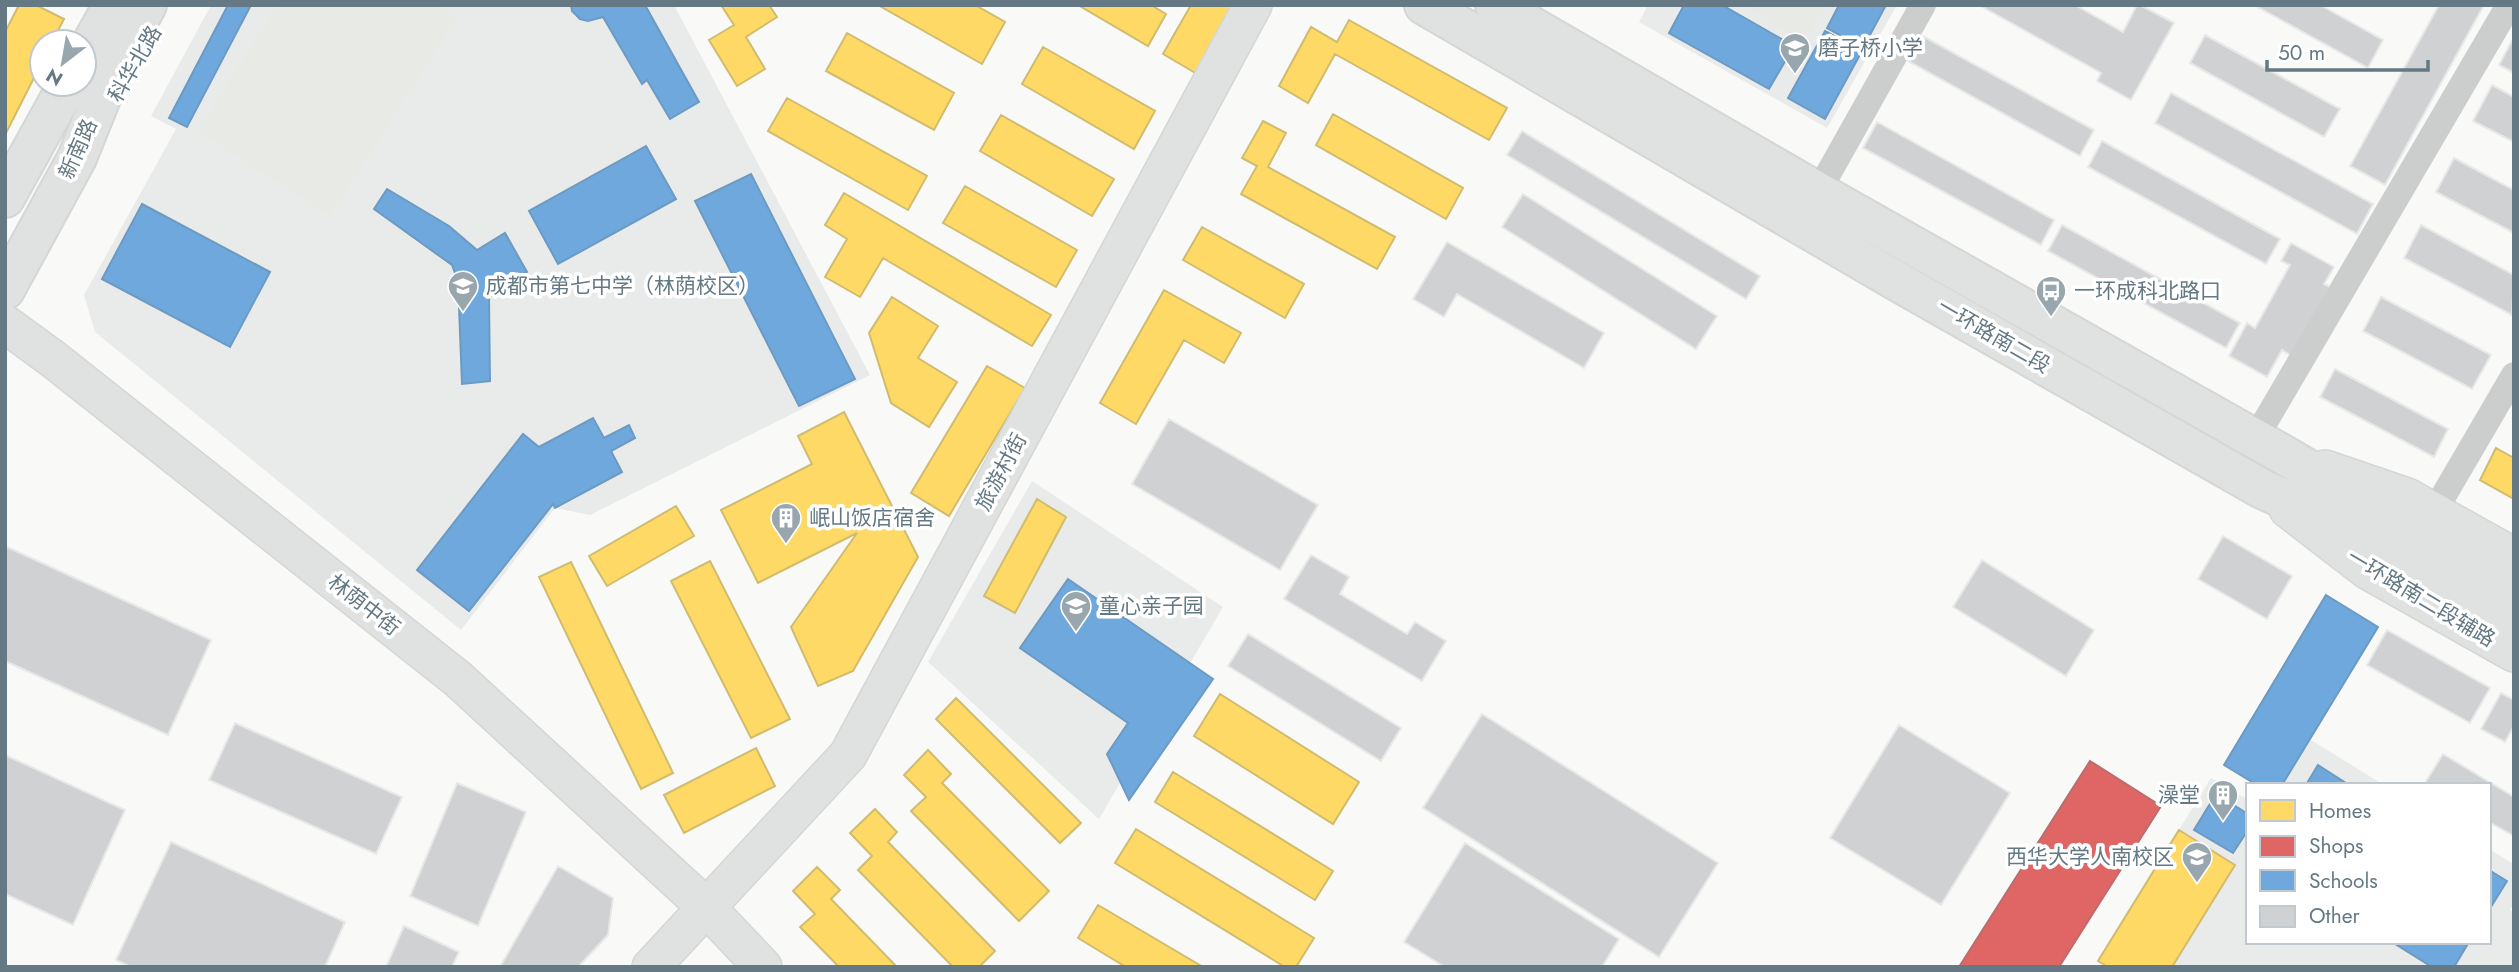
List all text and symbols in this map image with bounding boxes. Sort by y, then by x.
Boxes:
street label: 科华北路 [101,20,169,108]
north arrow [28,28,98,98]
scale bar [2267,28,2428,72]
school or university icon: 磨子桥小学 [1778,31,1812,75]
place label: 磨子桥小学 [1818,33,1923,63]
text: 50 m [2278,38,2325,68]
text: N [41,62,68,93]
street label: 新南路 [51,114,105,184]
school or university icon: 成都市第七中学（林荫校区） [446,269,480,313]
place label: 成都市第七中学（林荫校区） [486,271,759,301]
bus stop icon: 一环成科北路口 [2034,274,2068,318]
place label: 一环成科北路口 [2074,276,2221,306]
street label: 一环路南二段 [1932,292,2056,380]
street label: 旅游村街 [968,428,1034,516]
building icon: 岷山饭店宿舍 [769,501,803,545]
place label: 岷山饭店宿舍 [809,503,935,533]
street label: 一环路南二段辅路 [2341,542,2501,654]
street label: 林荫中街 [322,567,406,643]
school or university icon: 童心亲子园 [1059,589,1093,633]
place label: 童心亲子园 [1099,591,1204,621]
building icon: 澡堂 [2206,778,2240,822]
place label: 澡堂 [2158,780,2200,810]
legend [2246,783,2491,944]
text: Homes [2309,796,2371,826]
text: Shops [2309,831,2363,861]
school or university icon: 西华大学人南校区 [2180,840,2214,884]
place label: 西华大学人南校区 [2006,842,2174,872]
text: Schools [2309,866,2378,896]
text: Other [2309,901,2360,931]

